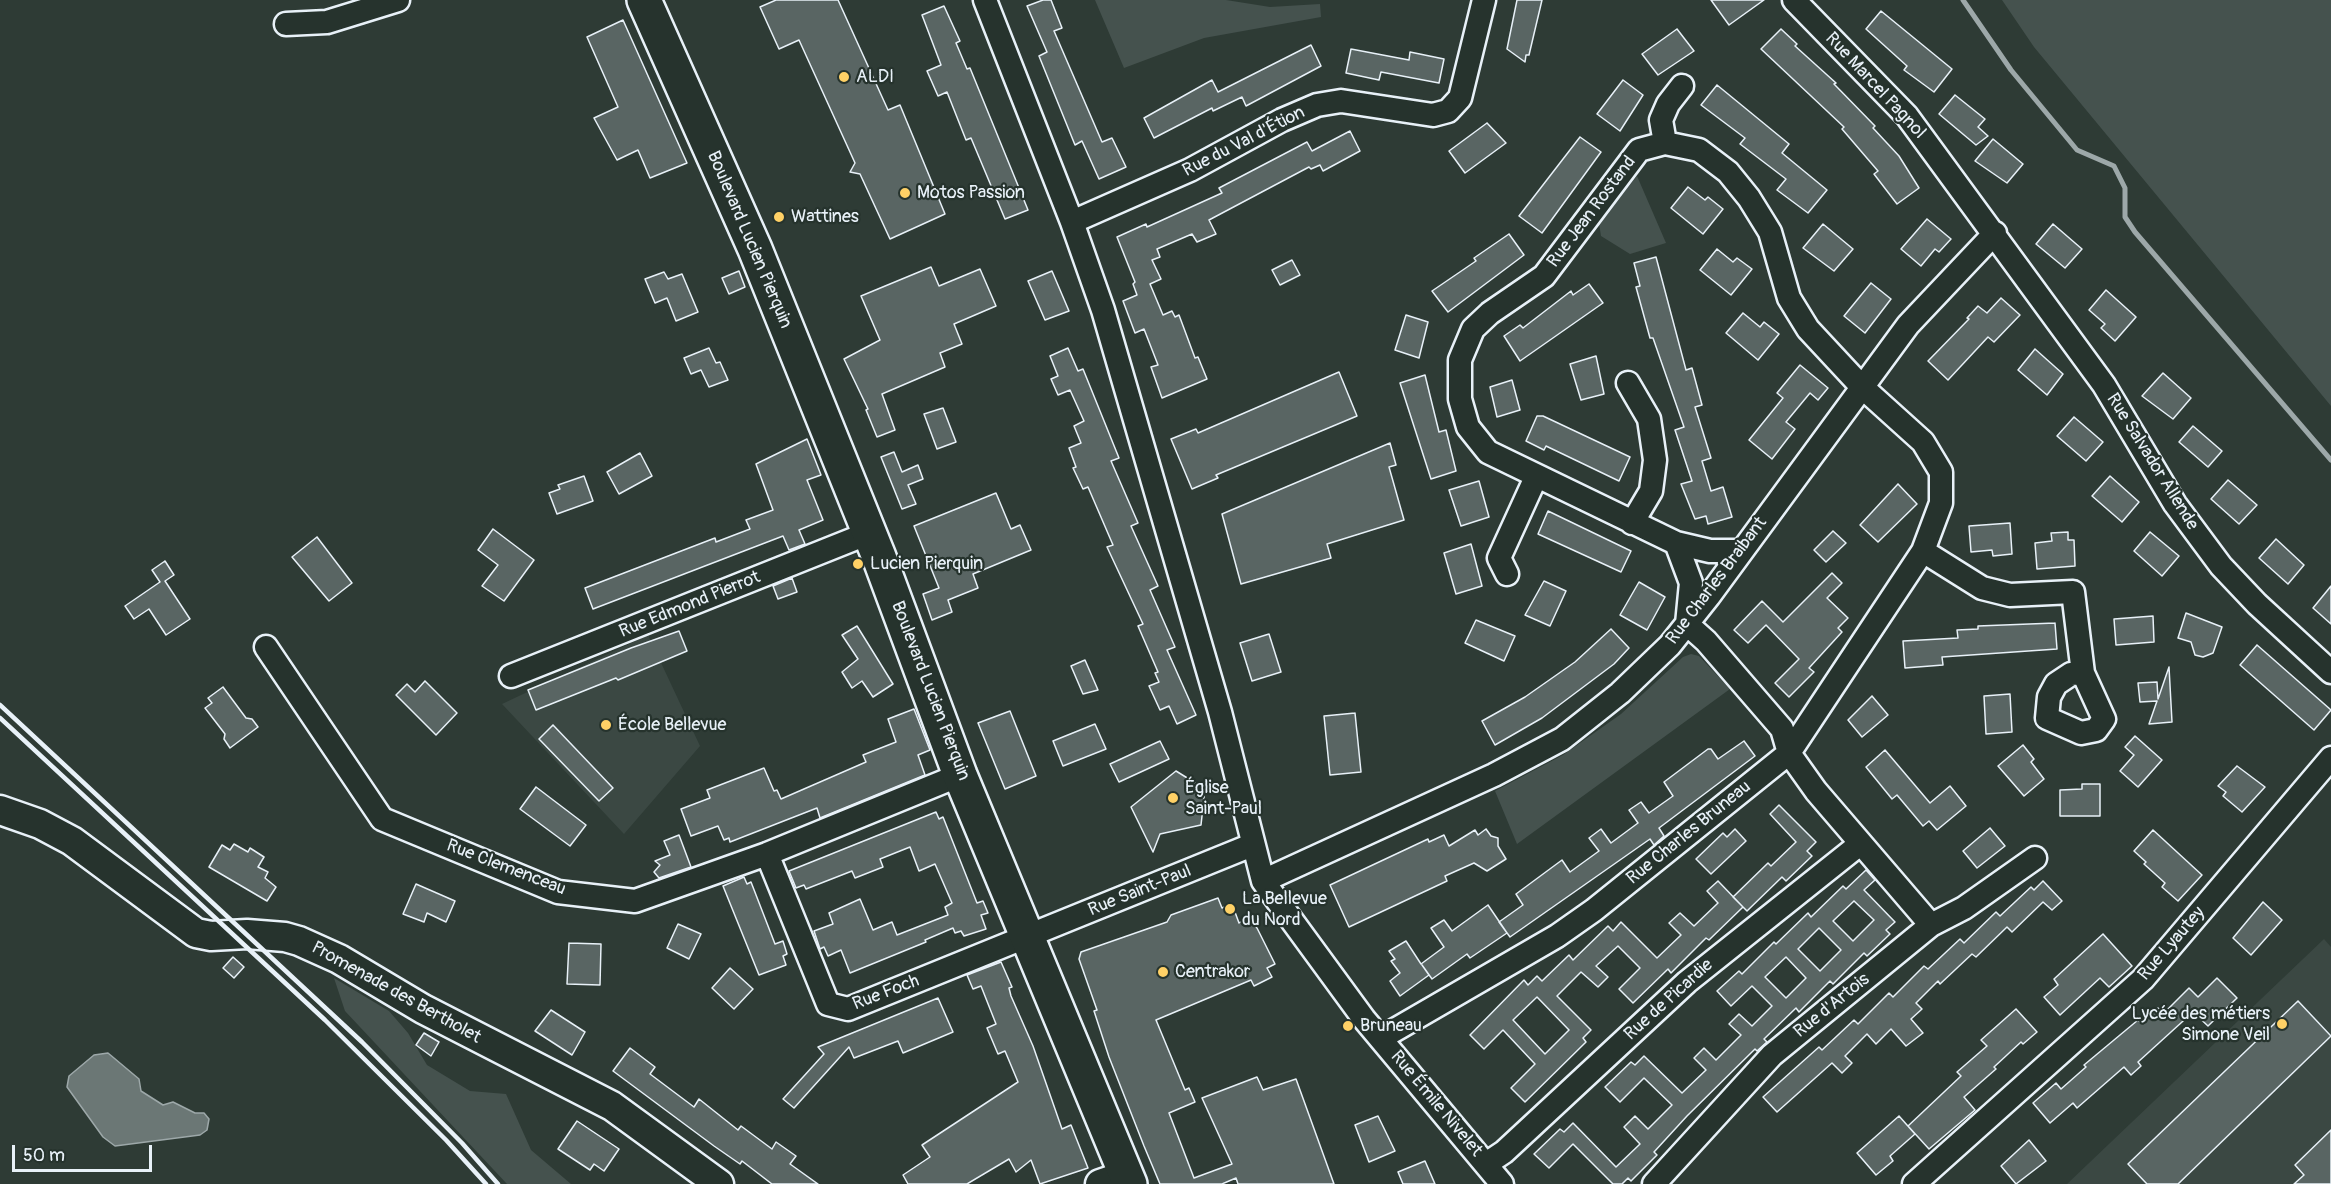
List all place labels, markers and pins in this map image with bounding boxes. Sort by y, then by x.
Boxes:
place label: ALDI [856,66,894,88]
marker: ALDI [837,70,851,84]
place label: Motos Passion [917,182,1025,204]
marker: Motos Passion [898,186,912,200]
place label: Wattines [791,206,859,228]
marker: Wattines [772,210,786,224]
place label: Lucien Pierquin [870,553,983,575]
marker: Lucien Pierquin [851,557,865,571]
place label: École Bellevue [618,714,726,736]
marker: École Bellevue [599,718,613,732]
place label: Église Saint-Paul [1185,777,1262,820]
marker: Église Saint-Paul [1166,791,1180,805]
place label: La Bellevue du Nord [1242,888,1327,930]
marker: La Bellevue du Nord [1223,902,1237,916]
place label: Centrakor [1175,961,1250,983]
marker: Centrakor [1156,965,1170,979]
place label: Lycée des métiers Simone Veil [2131,1003,2270,1046]
place label: Bruneau [1360,1015,1422,1037]
marker: Lycée des métiers Simone Veil [2275,1017,2289,1031]
marker: Bruneau [1341,1019,1355,1033]

